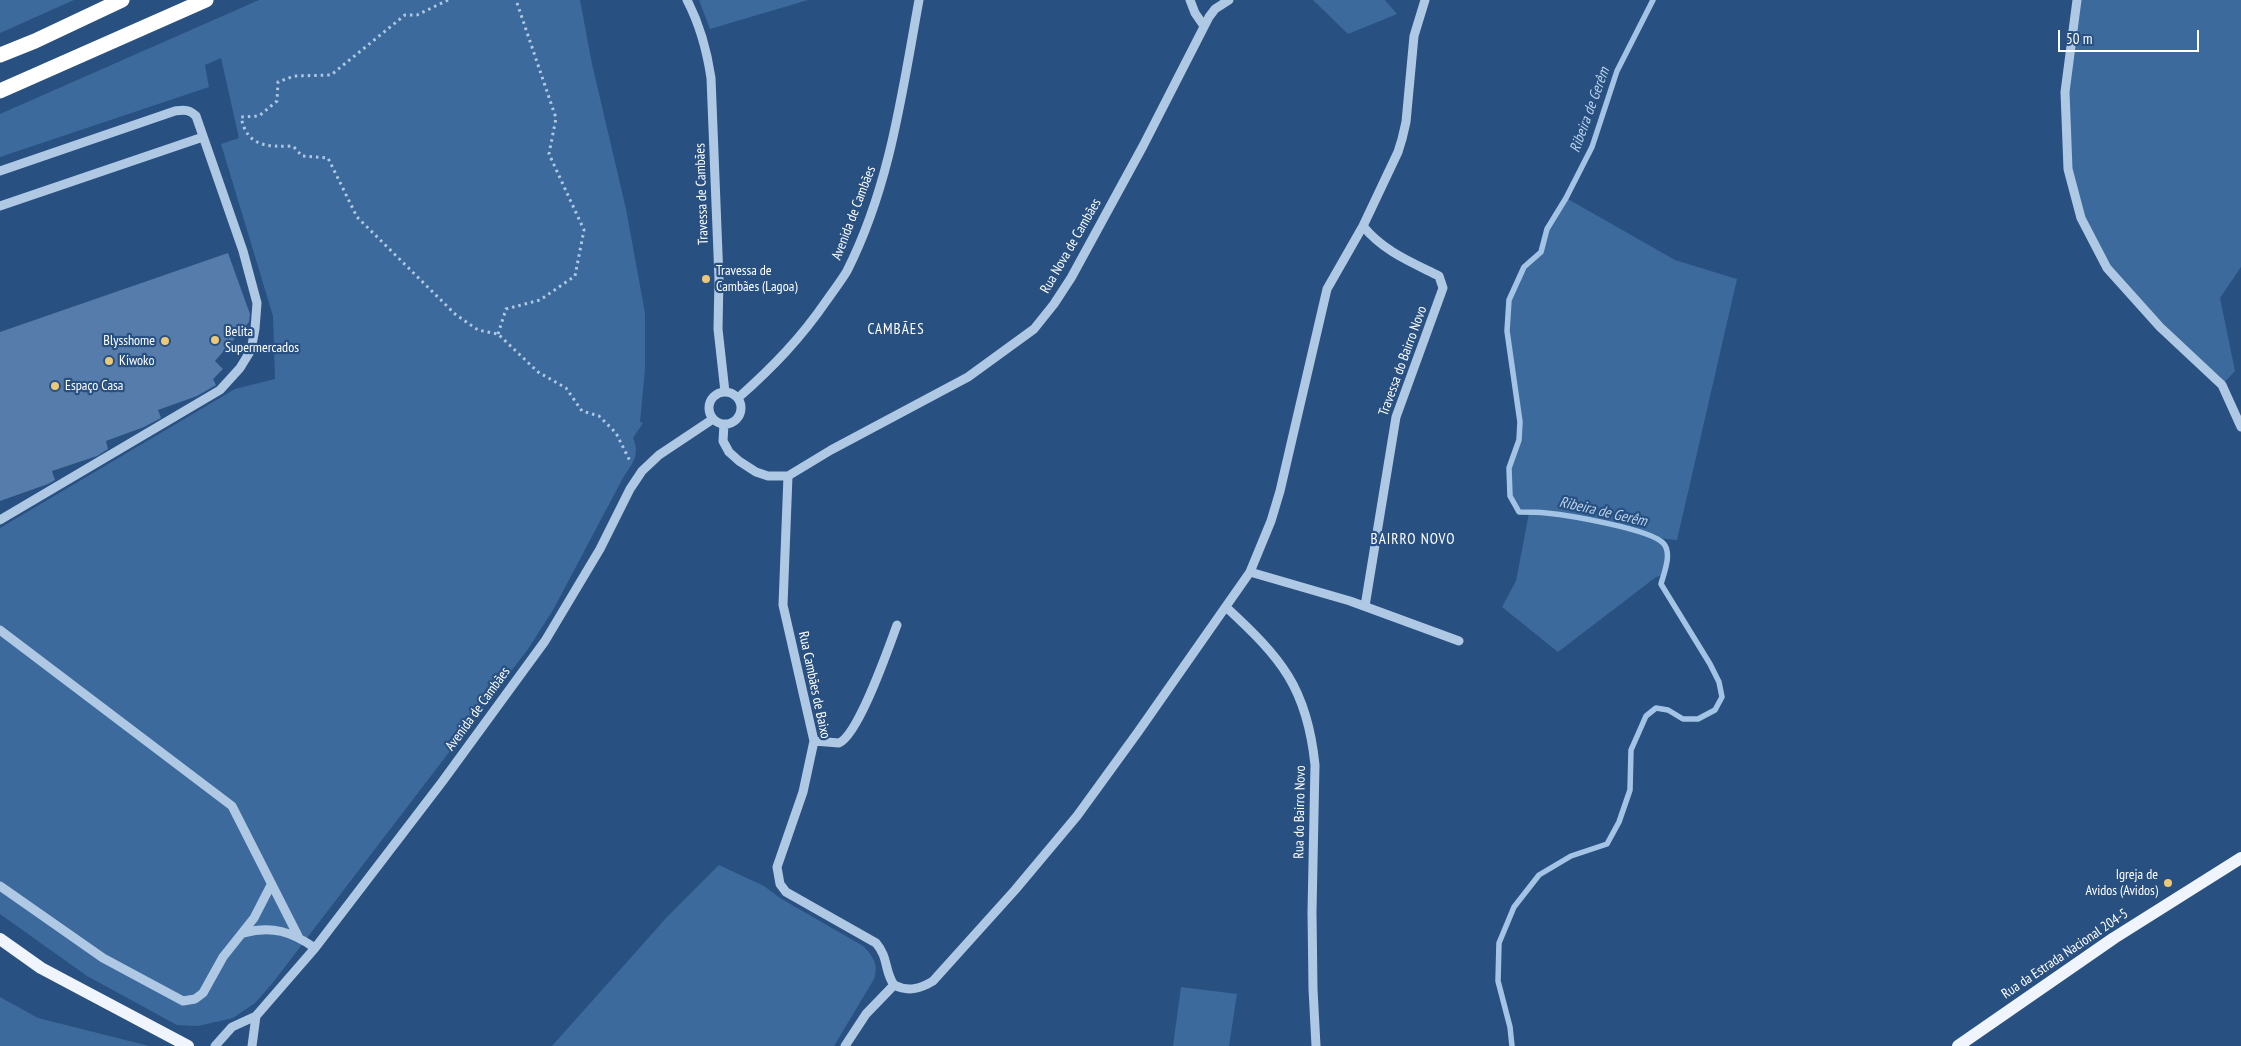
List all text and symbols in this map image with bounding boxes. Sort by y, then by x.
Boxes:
scale bar [2061,20,2202,52]
text: 50 m [2066,29,2092,48]
water label: Ribeira de Gerêm [1566,65,1614,155]
street label: Travessa de Cambães [692,143,712,245]
street label: Avenida de Cambães [828,164,880,262]
street label: Rua Nova de Cambães [1037,196,1105,296]
place label: Travessa de Cambães (Lagoa) [716,263,798,296]
marker: Travessa de Cambães (Lagoa) [700,273,712,285]
street label: Travessa do Bairro Novo [1375,304,1431,418]
district label: CAMBÃES [867,321,925,339]
place label: Belita Supermercados [225,324,299,357]
place label: Blysshome [103,333,155,349]
marker: Belita Supermercados [209,334,221,346]
marker: Blysshome [159,335,171,347]
place label: Kiwoko [119,353,154,369]
marker: Kiwoko [103,355,115,367]
place label: Espaço Casa [65,378,123,394]
marker: Espaço Casa [49,380,61,392]
water label: Ribeira de Gerêm [1558,493,1648,531]
district label: BAIRRO NOVO [1369,531,1457,549]
street label: Rua Cambães de Baixo [794,630,834,740]
street label: Avenida de Cambães [442,664,514,754]
street label: Rua do Bairro Novo [1291,765,1309,859]
place label: Igreja de Avidos (Avidos) [2086,867,2158,900]
marker: Igreja de Avidos (Avidos) [2162,877,2174,889]
street label: Rua da Estrada Nacional 204-5 [1998,905,2132,1003]

